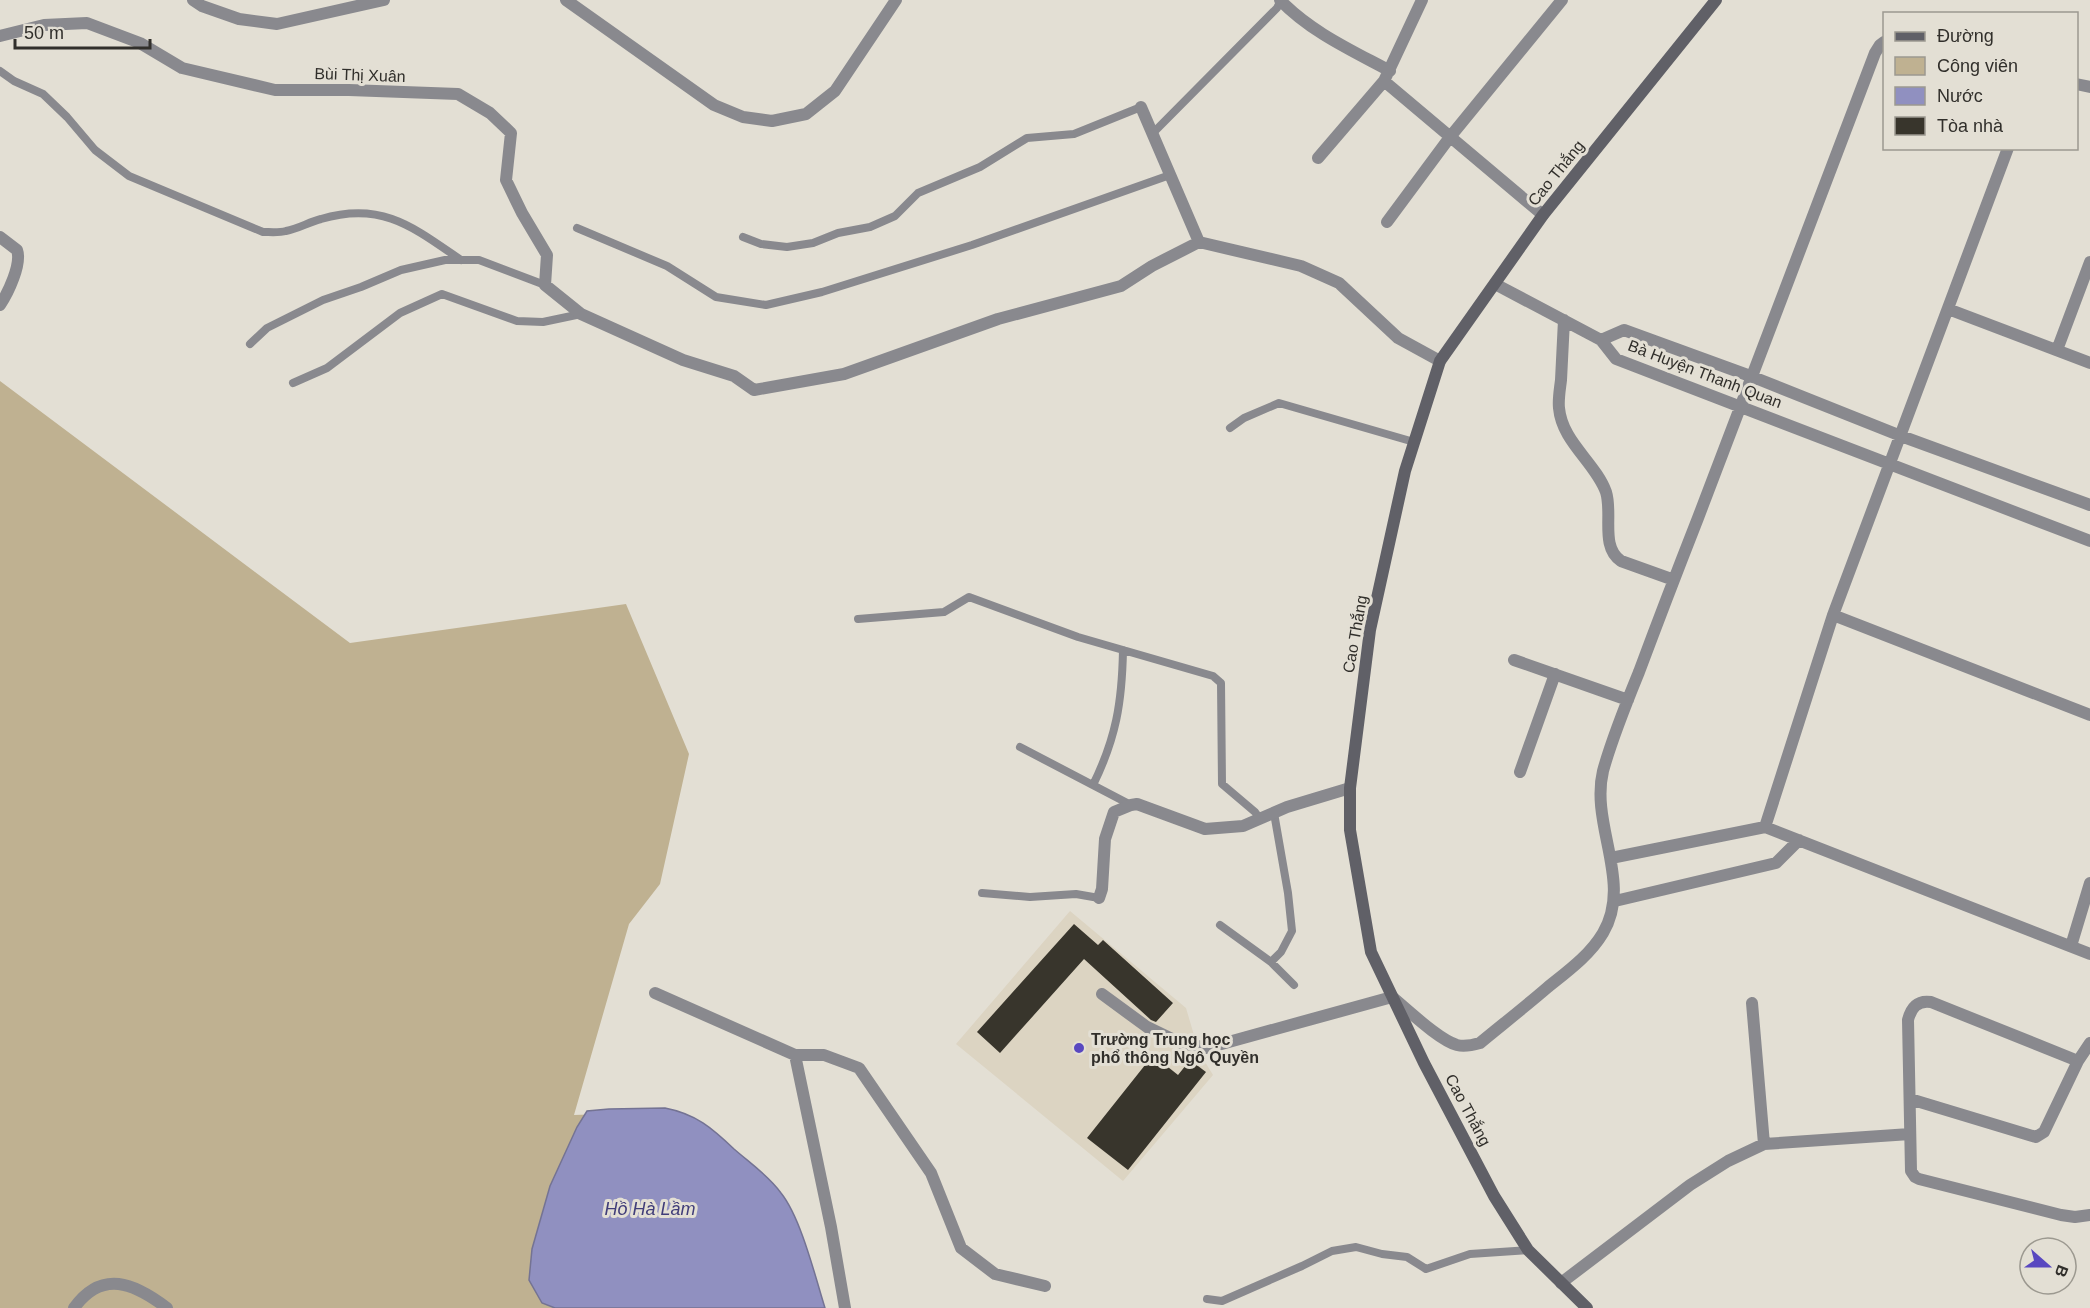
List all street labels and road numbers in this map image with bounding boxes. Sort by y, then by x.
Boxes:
street label: Bùi Thị Xuân [314,65,406,85]
street label: Cao Thắng [1524,136,1587,209]
street label: Bà Huyện Thanh Quan [1626,337,1784,411]
street label: Cao Thắng [1339,594,1370,674]
street label: Cao Thắng [1442,1071,1495,1149]

